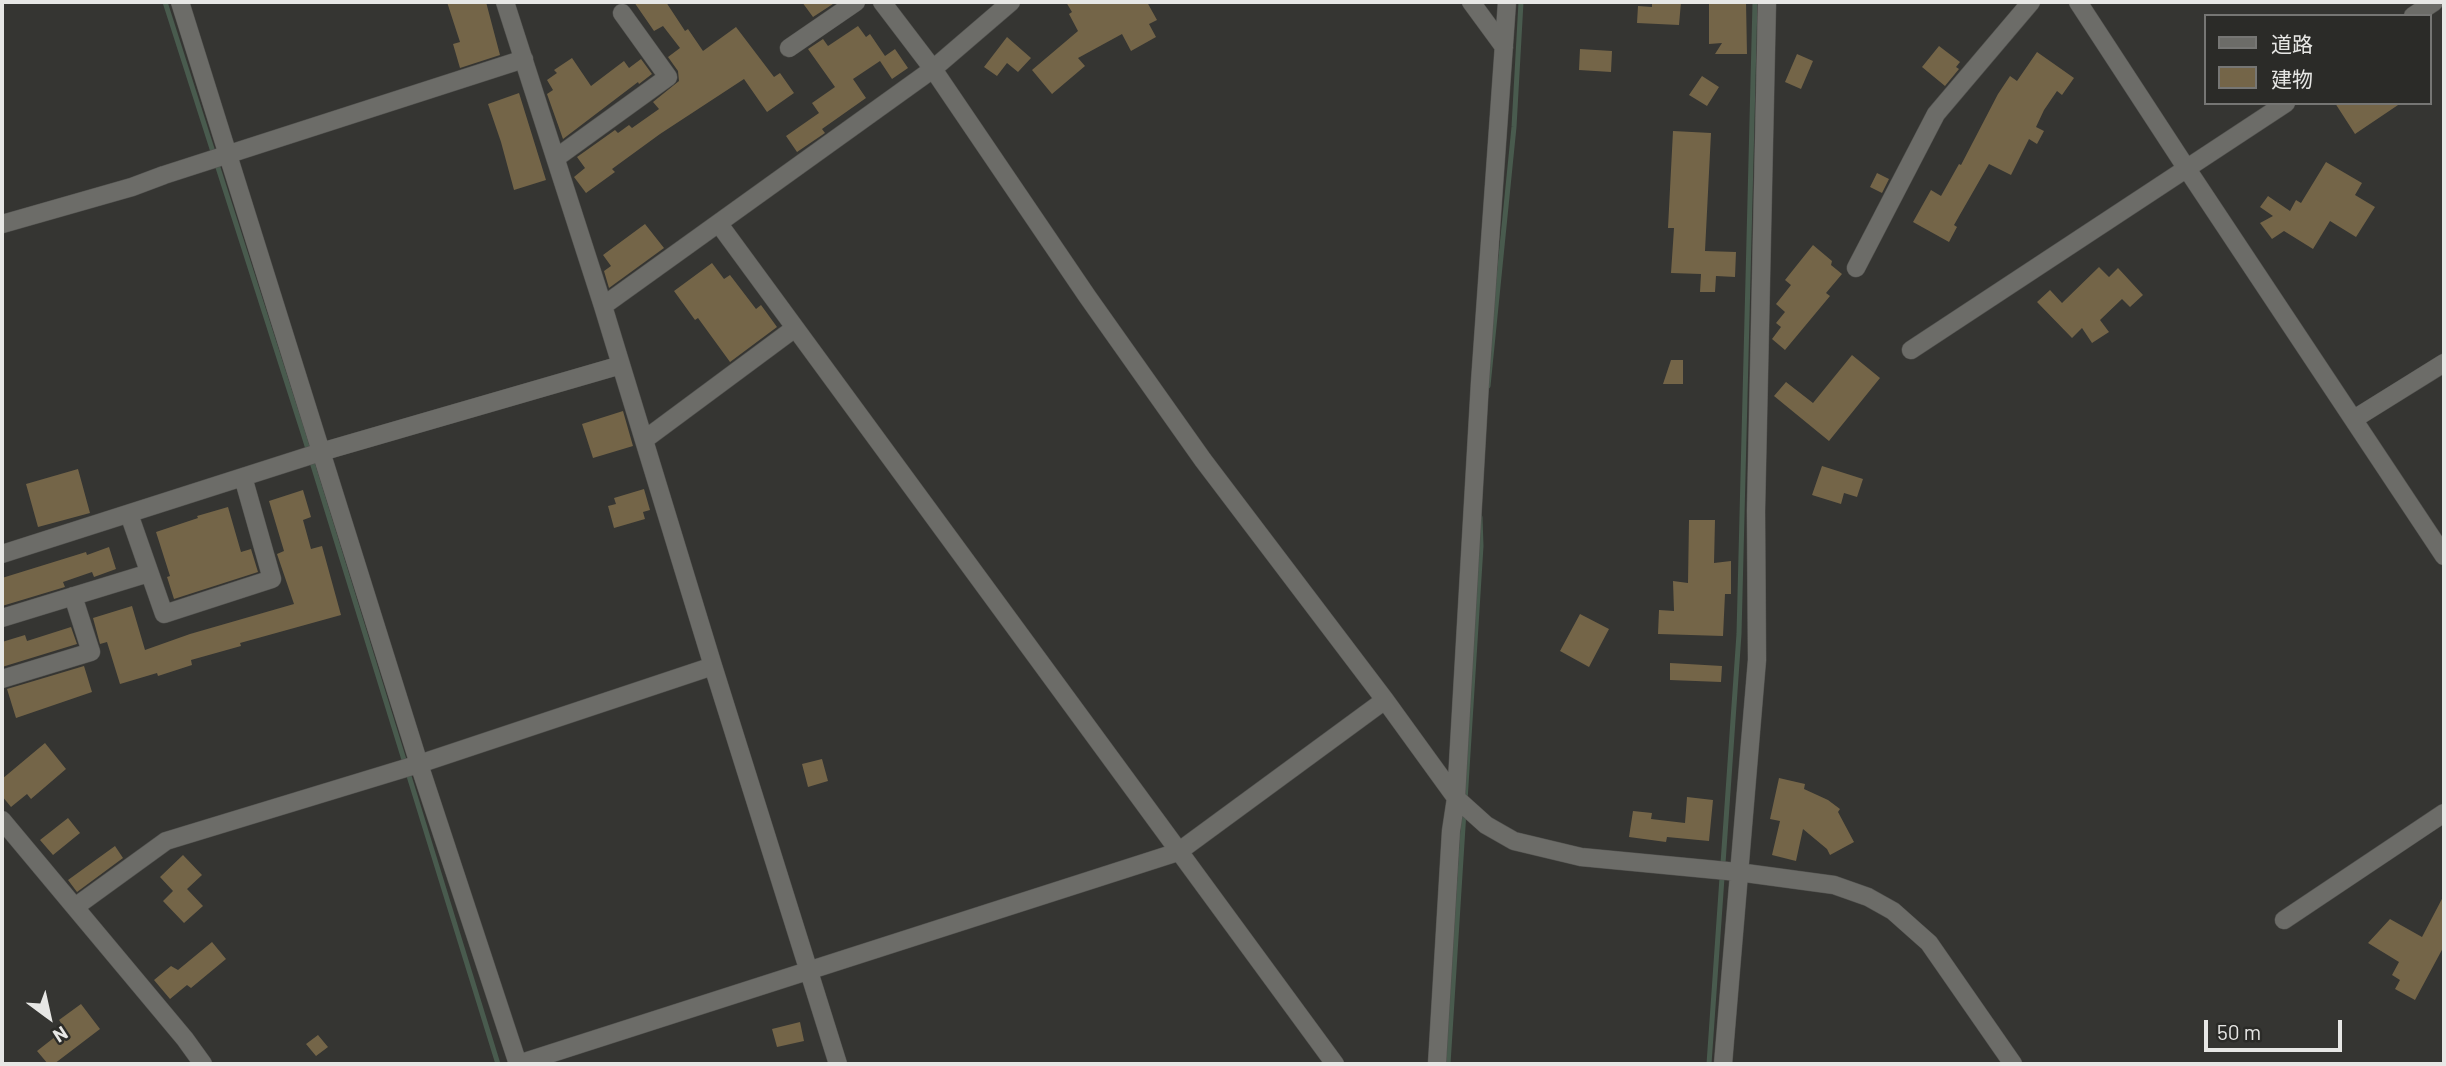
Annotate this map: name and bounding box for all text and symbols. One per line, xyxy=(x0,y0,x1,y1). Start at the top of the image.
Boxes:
legend xyxy=(2204,14,2432,105)
text: 道路 xyxy=(2271,31,2313,56)
text: 建物 xyxy=(2271,66,2313,91)
north arrow xyxy=(14,982,84,1052)
scale bar xyxy=(2208,1006,2346,1050)
text: 50 m xyxy=(2217,1019,2261,1044)
text: N xyxy=(49,1022,72,1048)

